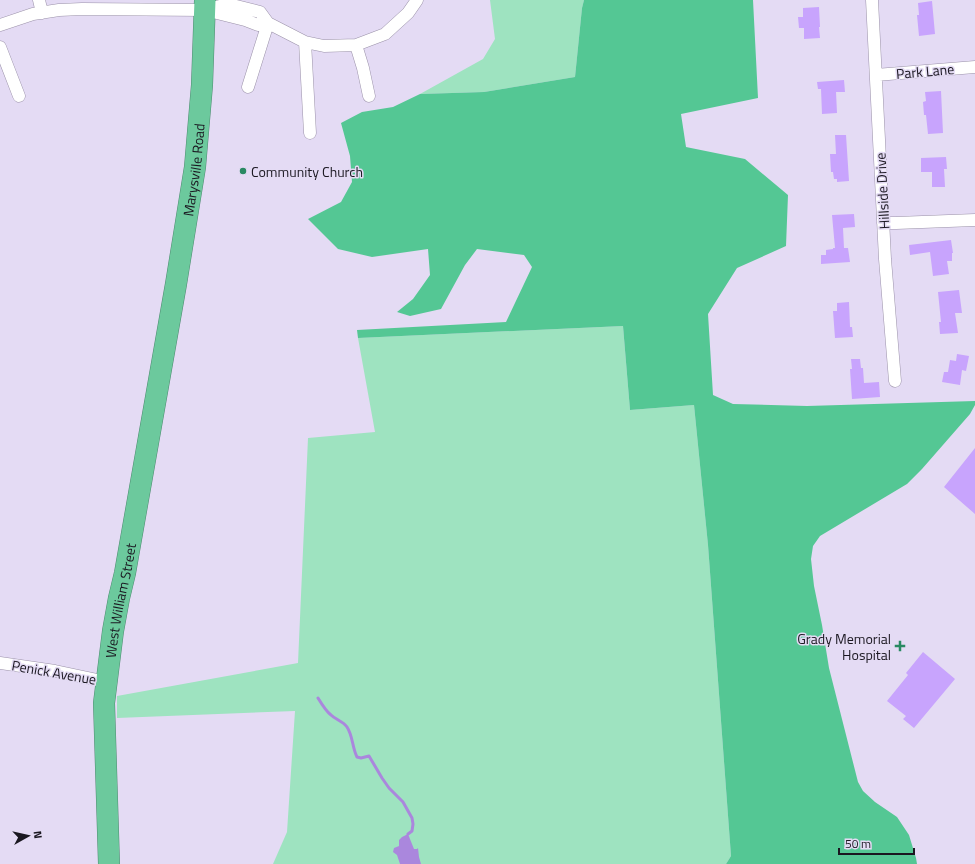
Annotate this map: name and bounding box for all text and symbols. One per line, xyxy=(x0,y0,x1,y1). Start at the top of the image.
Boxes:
street label: Park Lane xyxy=(895,58,955,84)
street label: Marysville Road xyxy=(177,122,209,218)
street label: Hillside Drive xyxy=(870,152,894,230)
place label: Community Church xyxy=(251,161,363,182)
marker: Community Church xyxy=(238,166,248,176)
street label: West William Street xyxy=(99,541,141,659)
place label: Grady Memorial Hospital xyxy=(797,628,891,665)
marker: Grady Memorial Hospital xyxy=(894,640,906,652)
street label: Penick Avenue xyxy=(10,654,98,690)
north arrow xyxy=(8,816,48,856)
text: N xyxy=(29,830,46,839)
scale bar xyxy=(839,830,914,856)
text: 50 m xyxy=(845,834,871,853)

